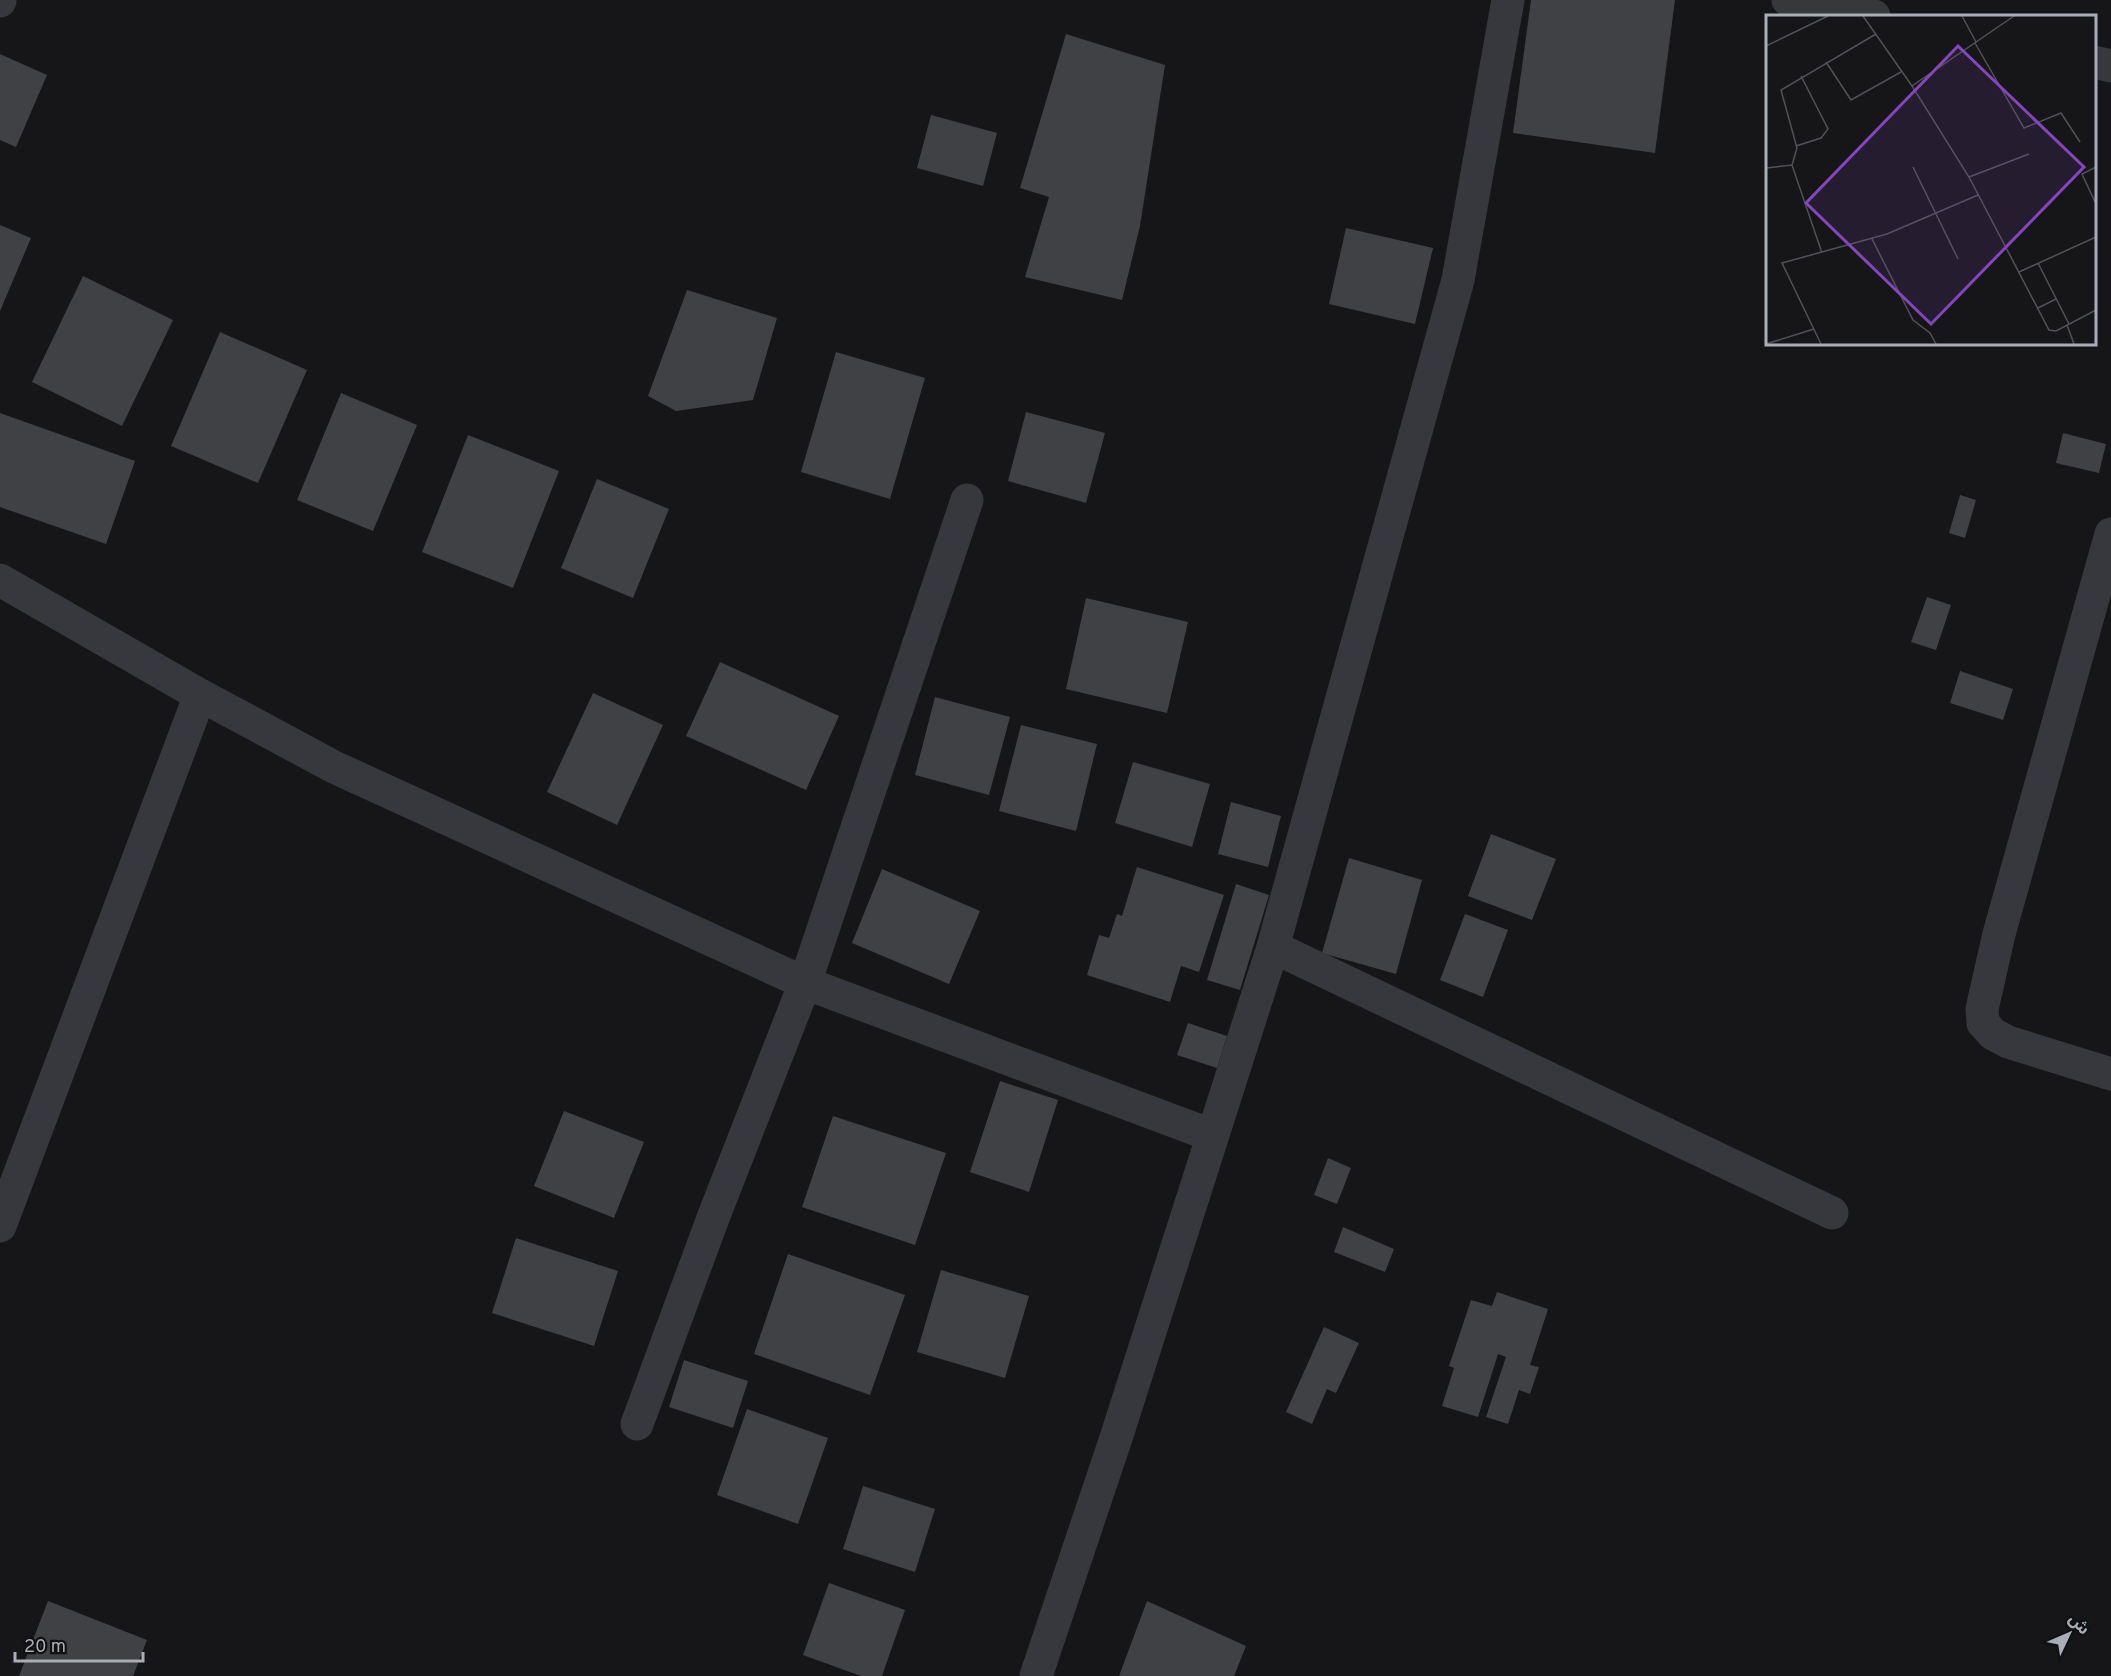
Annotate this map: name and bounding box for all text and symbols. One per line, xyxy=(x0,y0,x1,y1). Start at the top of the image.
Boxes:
inset map xyxy=(1766,15,2096,345)
north arrow xyxy=(2039,1604,2099,1664)
text: ش xyxy=(2064,1610,2093,1640)
scale bar xyxy=(15,1625,142,1663)
text: 20 m xyxy=(24,1636,66,1659)

